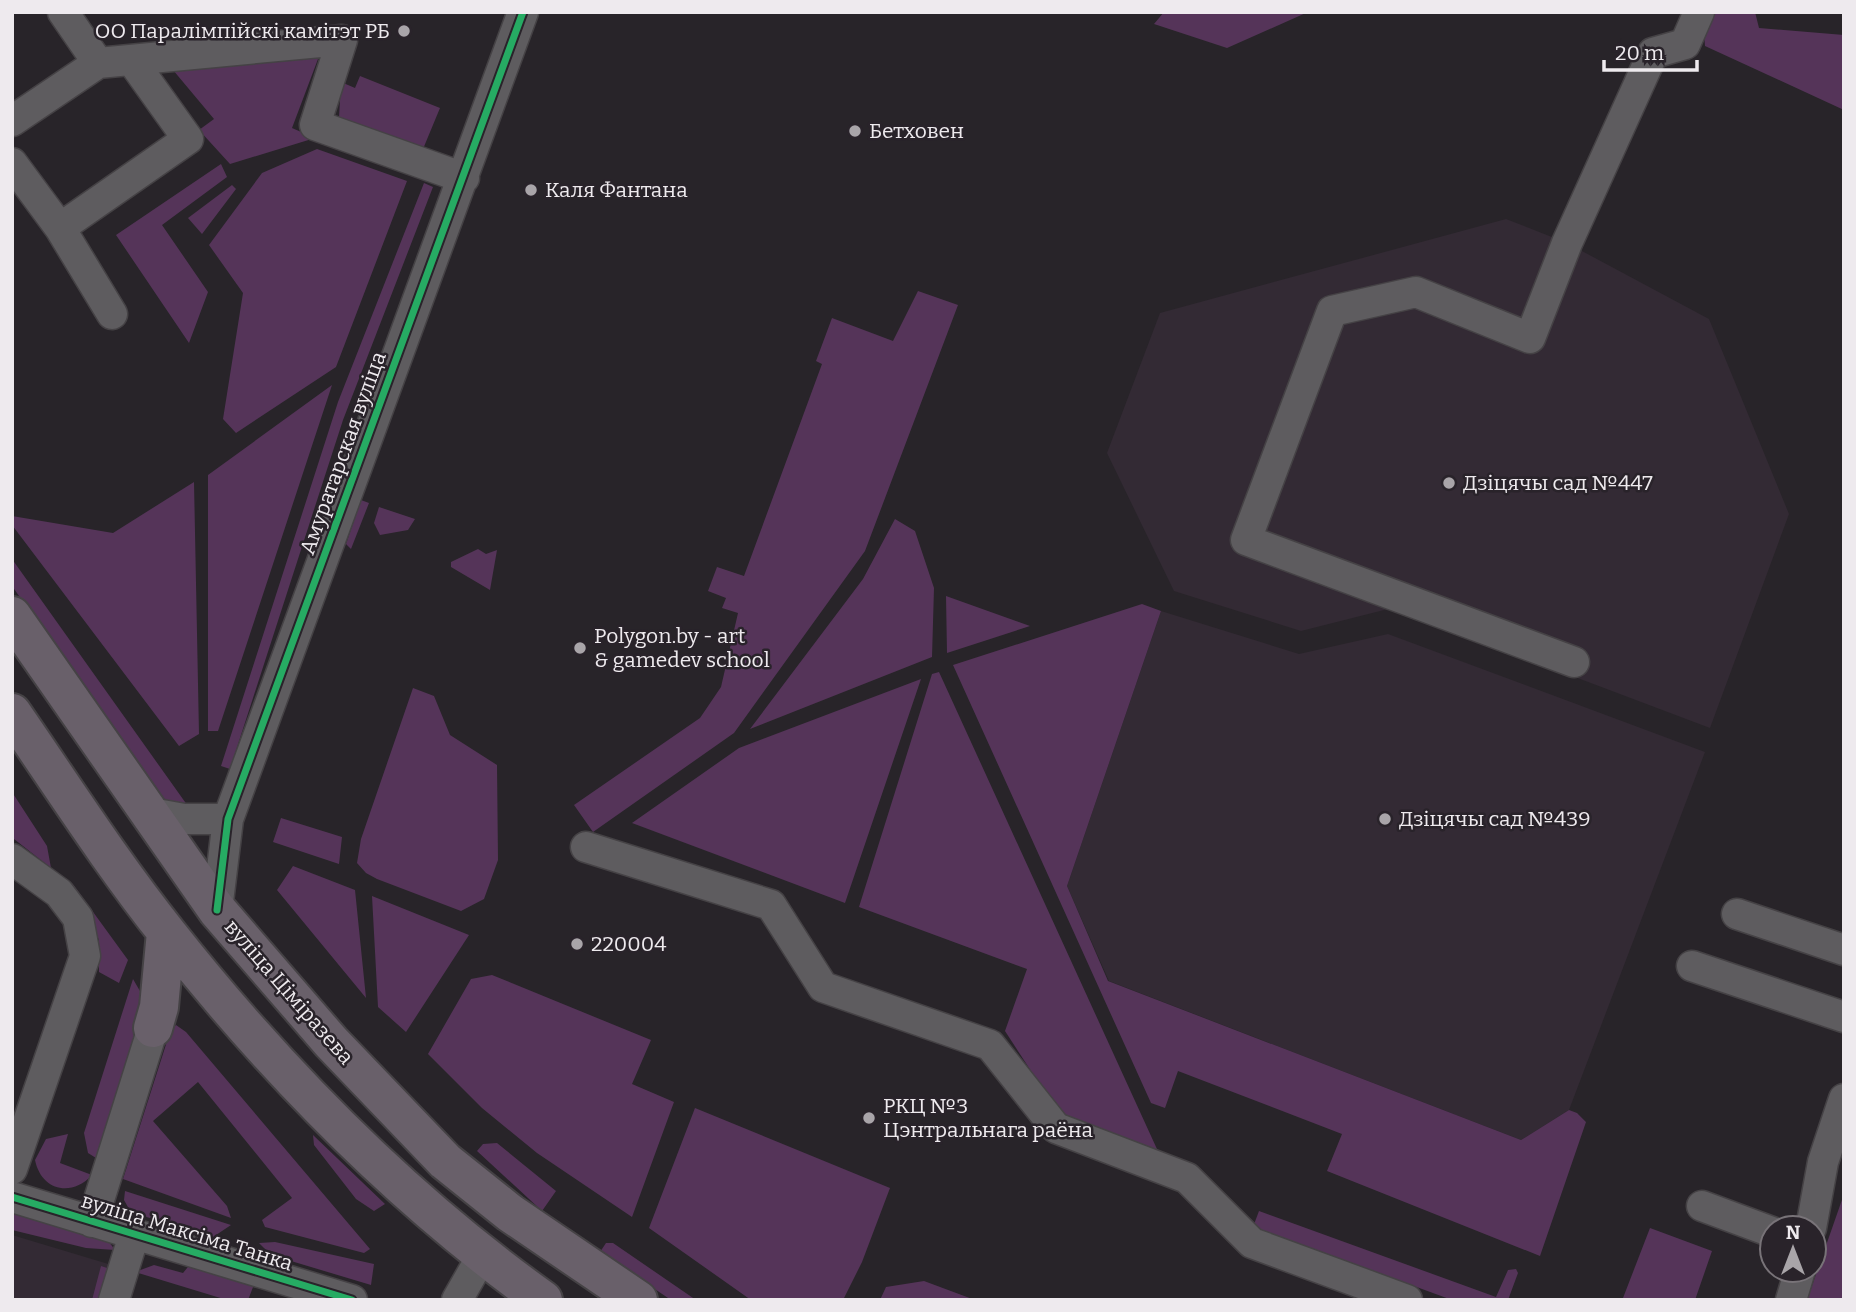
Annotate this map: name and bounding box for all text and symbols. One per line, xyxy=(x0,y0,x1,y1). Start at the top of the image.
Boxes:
place label: OO Паралімпійскі камітэт РБ xyxy=(95,18,390,44)
marker: OO Паралімпійскі камітэт РБ xyxy=(396,23,412,39)
scale bar xyxy=(1604,28,1697,72)
text: 20 m xyxy=(1615,40,1664,66)
place label: Бетховен xyxy=(869,118,964,144)
marker: Бетховен xyxy=(847,123,863,139)
place label: Каля Фантана xyxy=(545,177,688,203)
marker: Каля Фантана xyxy=(523,182,539,198)
street label: Амуратарская вуліца xyxy=(294,348,392,558)
place label: Дзіцячы сад №447 xyxy=(1463,470,1653,496)
marker: Дзіцячы сад №447 xyxy=(1441,475,1457,491)
place label: Polygon.by - art & gamedev school xyxy=(594,623,770,673)
marker: Polygon.by - art & gamedev school xyxy=(572,640,588,656)
place label: Дзіцячы сад №439 xyxy=(1399,806,1590,832)
marker: Дзіцячы сад №439 xyxy=(1377,811,1393,827)
street label: вуліца Ціміразева xyxy=(219,914,359,1070)
place label: 220004 xyxy=(591,931,667,957)
marker: 220004 xyxy=(569,936,585,952)
place label: РКЦ №3 Цэнтральнага раёна xyxy=(883,1093,1094,1143)
marker: РКЦ №3 Цэнтральнага раёна xyxy=(861,1110,877,1126)
street label: вуліца Максіма Танка xyxy=(78,1187,296,1277)
north arrow xyxy=(1758,1214,1828,1284)
text: N xyxy=(1786,1221,1801,1244)

